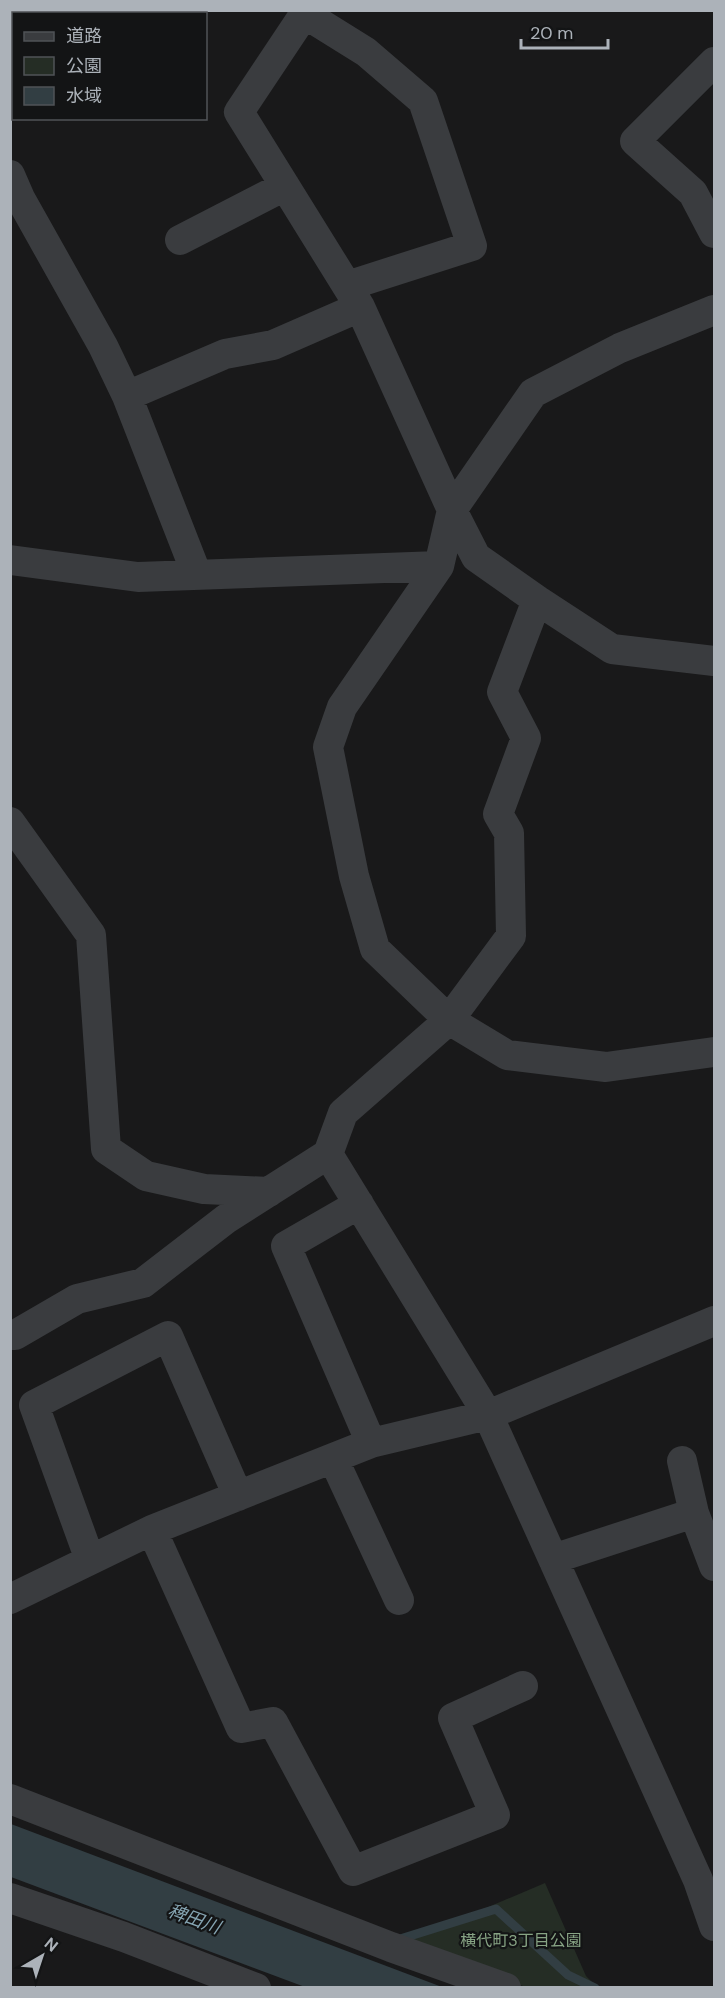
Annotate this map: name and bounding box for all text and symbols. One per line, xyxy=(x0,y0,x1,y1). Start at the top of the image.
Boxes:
legend xyxy=(12,12,207,120)
scale bar xyxy=(521,12,608,50)
text: 20 m xyxy=(530,21,573,45)
text: 道路 xyxy=(66,24,102,48)
text: 公園 xyxy=(66,54,102,78)
text: 水域 xyxy=(66,84,102,108)
water label: 稗田川 xyxy=(165,1898,225,1940)
north arrow xyxy=(12,1926,72,1986)
park label: 横代町3丁目公園 xyxy=(460,1930,582,1951)
text: N xyxy=(40,1933,62,1957)

